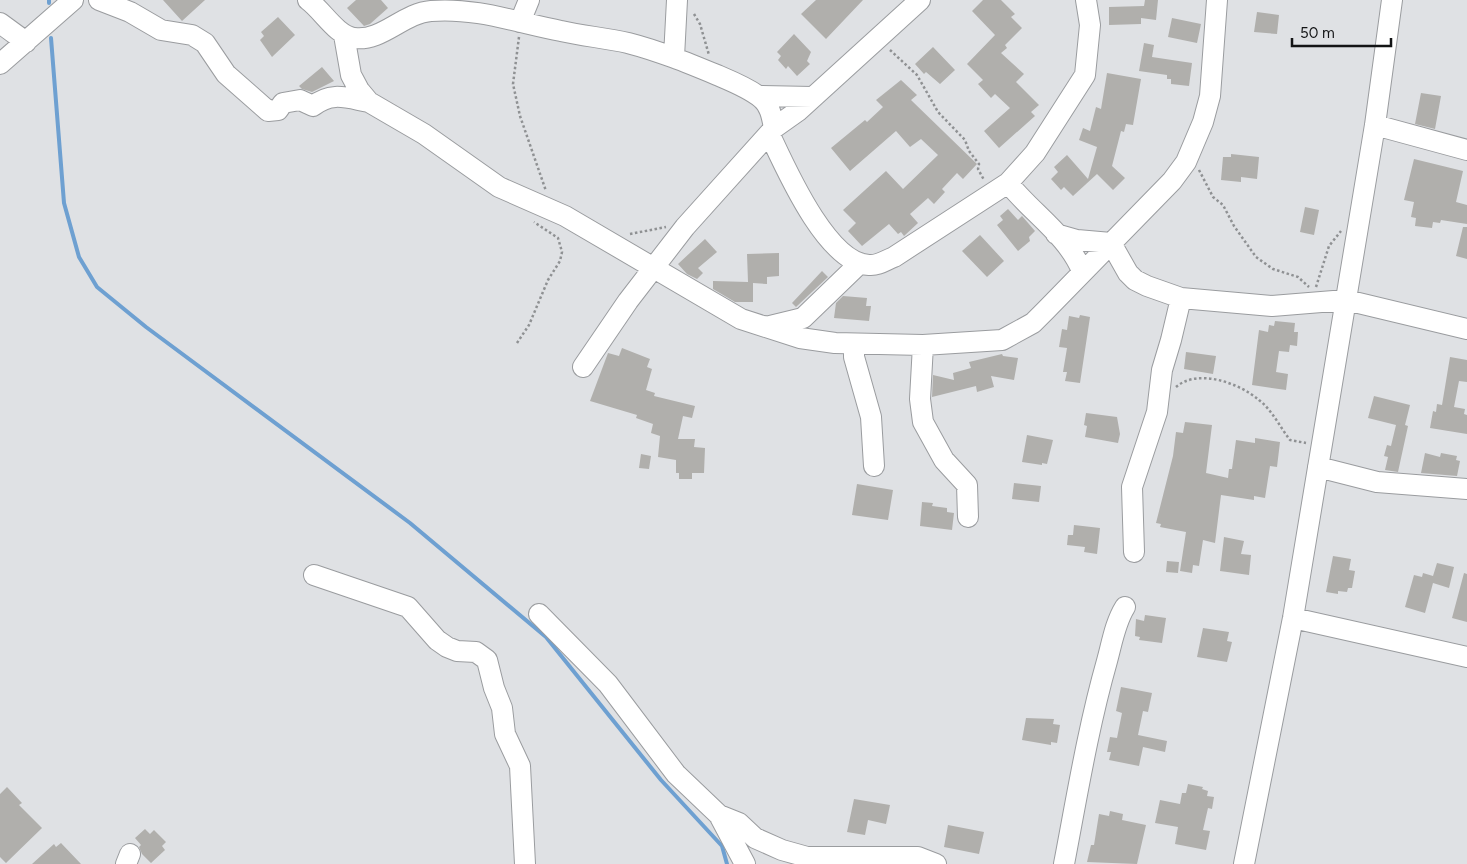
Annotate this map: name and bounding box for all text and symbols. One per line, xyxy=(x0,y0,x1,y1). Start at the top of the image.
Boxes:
scale bar xyxy=(1292,15,1391,47)
text: 50 m xyxy=(1300,24,1335,42)

